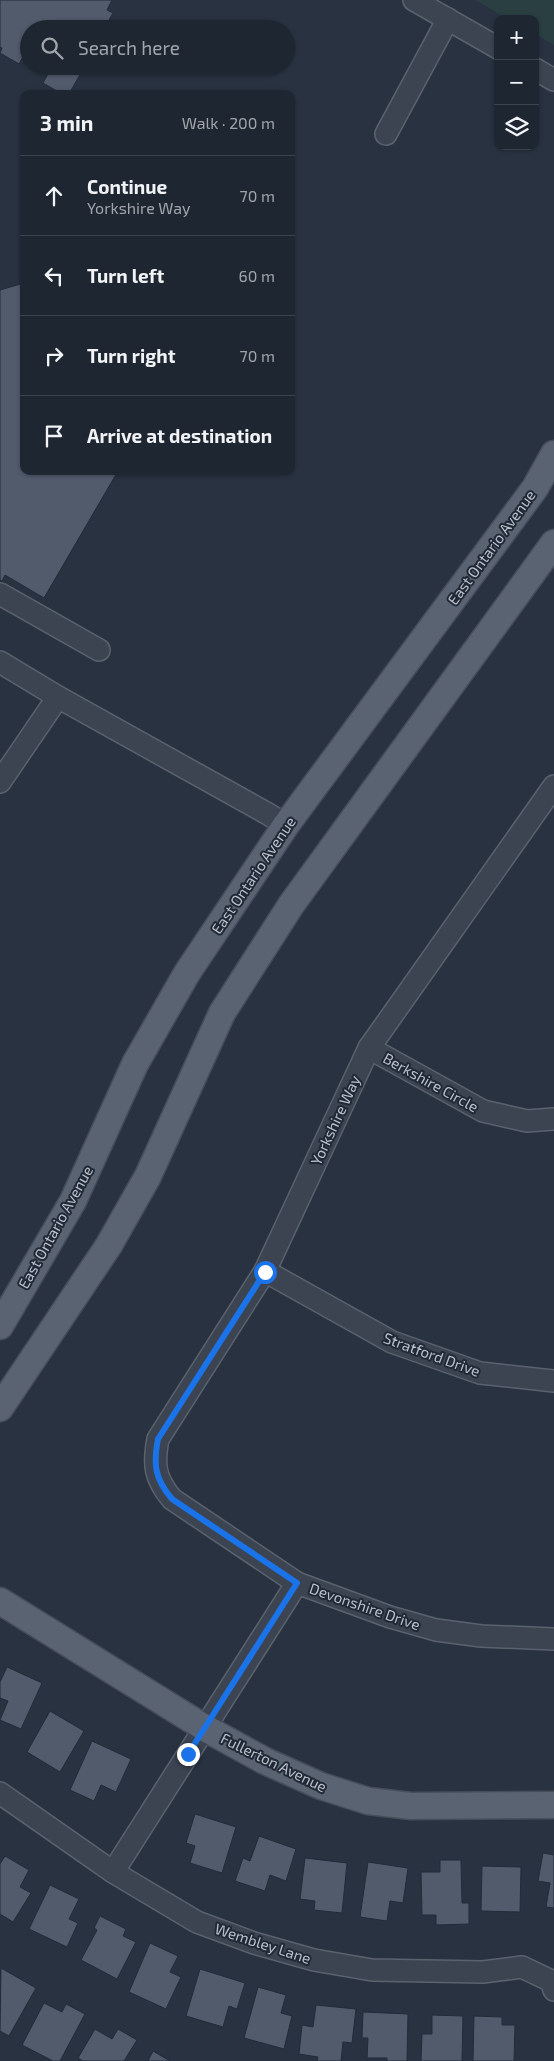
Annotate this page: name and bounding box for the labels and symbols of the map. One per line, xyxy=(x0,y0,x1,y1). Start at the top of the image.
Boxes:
street label: East Ontario Avenue xyxy=(443,486,539,608)
street label: East Ontario Avenue xyxy=(207,813,299,937)
street label: Berkshire Circle xyxy=(380,1048,482,1116)
street label: Yorkshire Way xyxy=(306,1072,364,1168)
street label: East Ontario Avenue xyxy=(14,1162,96,1292)
route start xyxy=(254,1261,277,1284)
street label: Stratford Drive xyxy=(381,1328,483,1380)
street label: Devonshire Drive xyxy=(307,1579,423,1633)
street label: Fullerton Avenue xyxy=(218,1729,330,1795)
route end xyxy=(177,1743,200,1766)
street label: Wembley Lane xyxy=(213,1919,313,1967)

